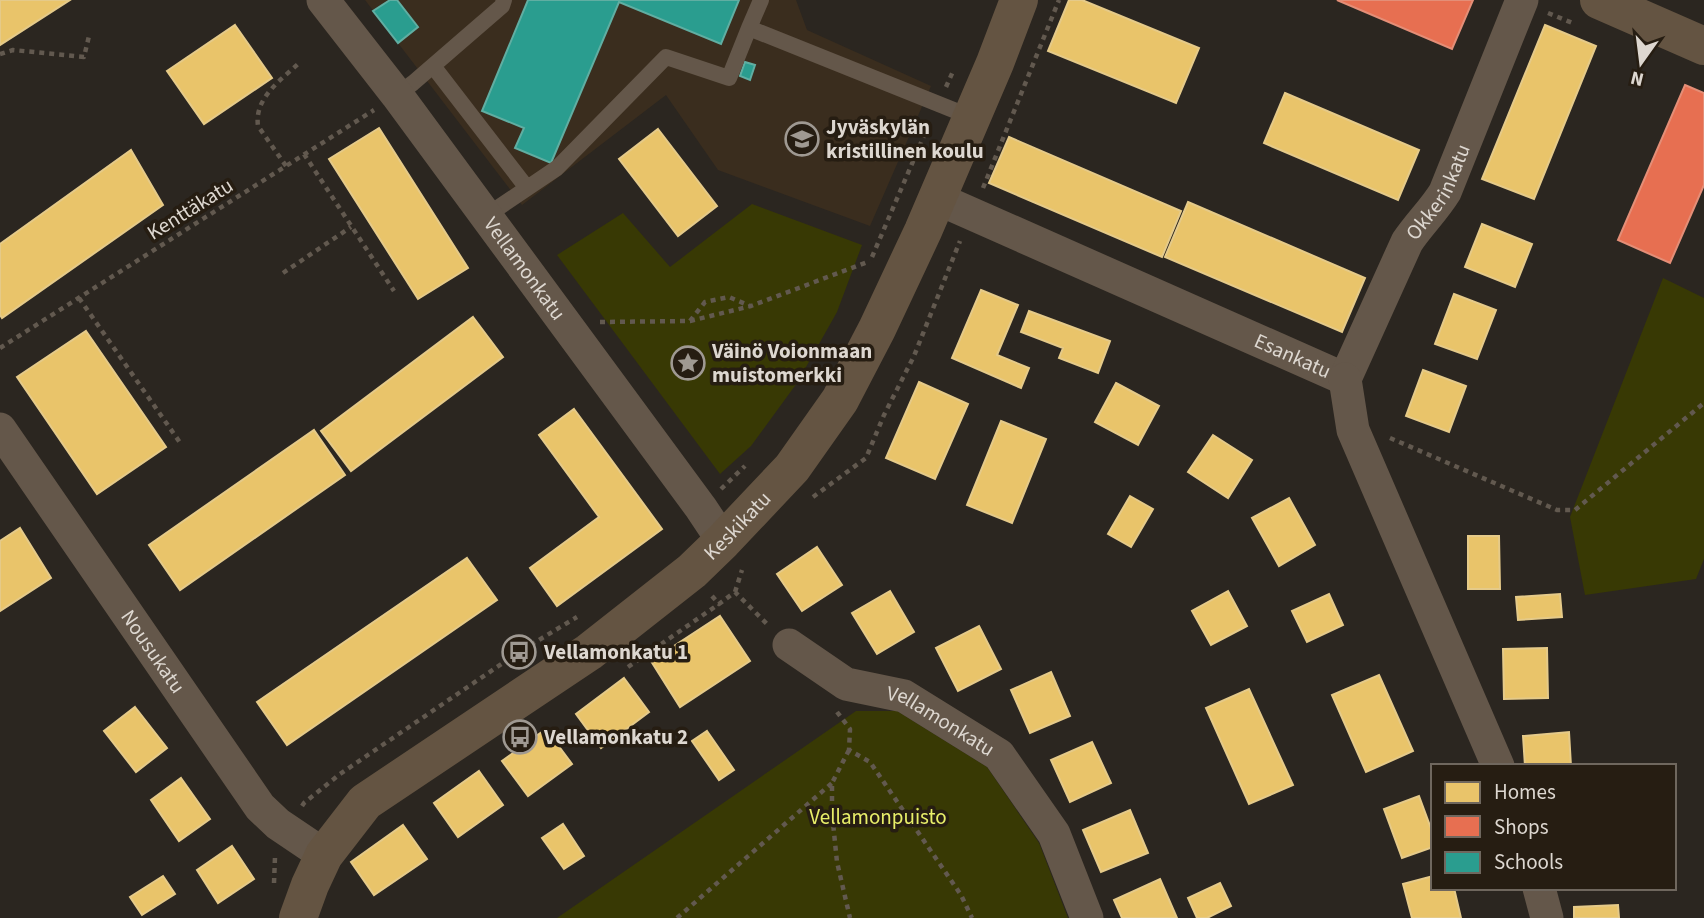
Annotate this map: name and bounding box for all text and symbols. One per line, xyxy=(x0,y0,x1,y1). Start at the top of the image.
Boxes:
north arrow xyxy=(1606,28,1676,98)
text: N xyxy=(1628,63,1647,93)
place label: Jyväskylän kristillinen koulu xyxy=(826,112,984,166)
school or university icon: Jyväskylän kristillinen koulu xyxy=(783,120,821,158)
street label: Okkerinkatu xyxy=(1398,139,1478,246)
street label: Kenttäkatu xyxy=(141,171,239,247)
street label: Vellamonkatu xyxy=(477,211,573,326)
street label: Esankatu xyxy=(1250,326,1336,386)
place label: Väinö Voionmaan muistomerkki xyxy=(711,336,872,390)
place icon: Väinö Voionmaan muistomerkki xyxy=(669,344,707,382)
street label: Keskikatu xyxy=(697,484,778,567)
street label: Nousukatu xyxy=(114,604,192,699)
bus stop icon: Vellamonkatu 1 xyxy=(500,633,538,671)
place label: Vellamonkatu 1 xyxy=(543,637,688,667)
street label: Vellamonkatu xyxy=(884,678,1001,764)
bus stop icon: Vellamonkatu 2 xyxy=(501,718,539,756)
place label: Vellamonkatu 2 xyxy=(543,722,688,752)
legend xyxy=(1431,764,1676,890)
text: Homes xyxy=(1494,777,1556,807)
park label: Vellamonpuisto xyxy=(809,802,947,832)
text: Shops xyxy=(1494,812,1549,842)
text: Schools xyxy=(1494,847,1563,877)

